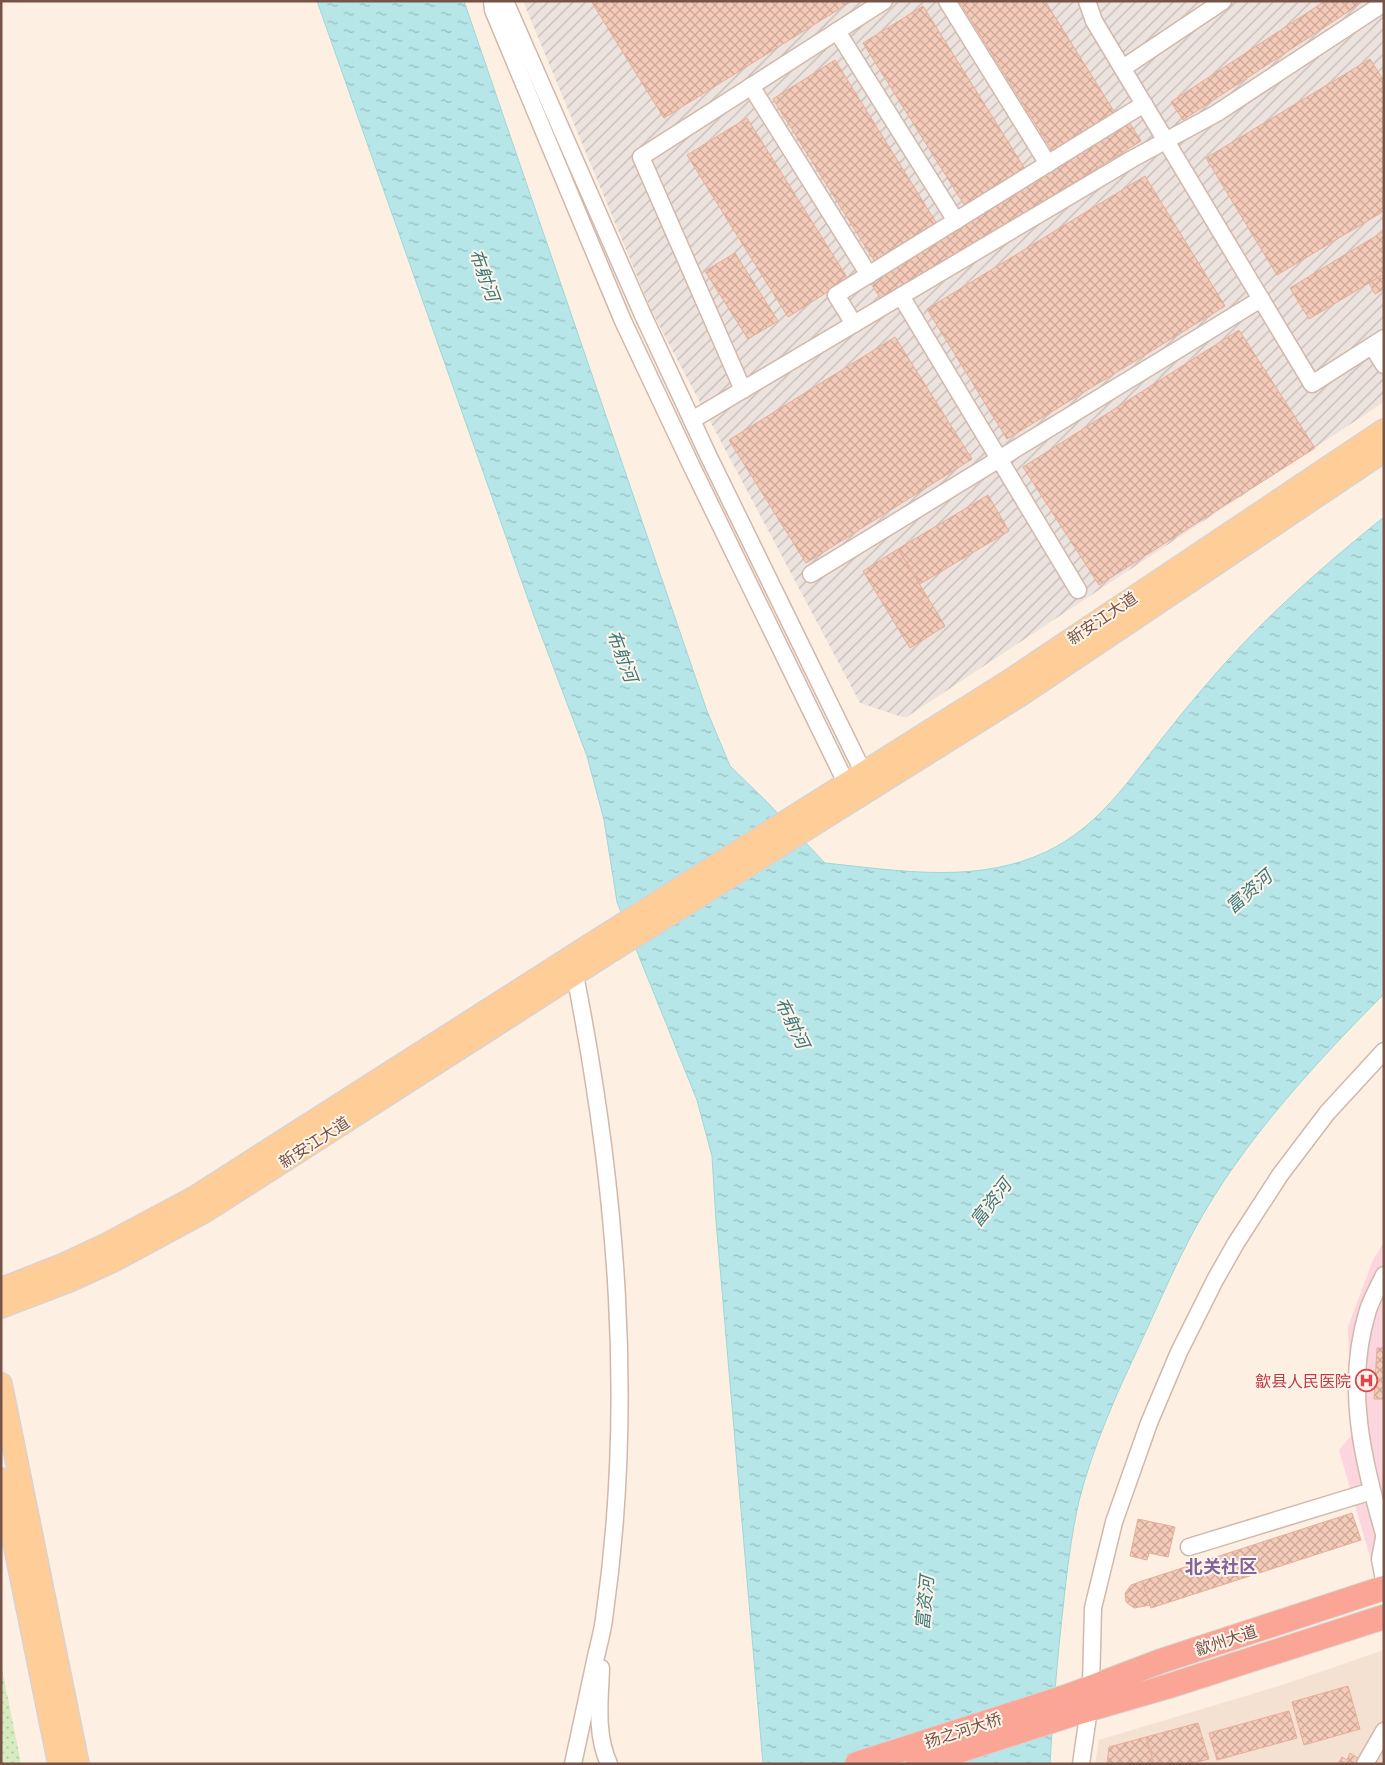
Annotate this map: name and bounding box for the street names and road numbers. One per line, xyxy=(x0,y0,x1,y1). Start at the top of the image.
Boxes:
street label: 新安江大道 xyxy=(1063,587,1140,648)
street label: 新安江大道 xyxy=(275,1112,352,1171)
street label: 歙州大道 xyxy=(1192,1621,1259,1658)
street label: 扬之河大桥 xyxy=(922,1708,1004,1751)

